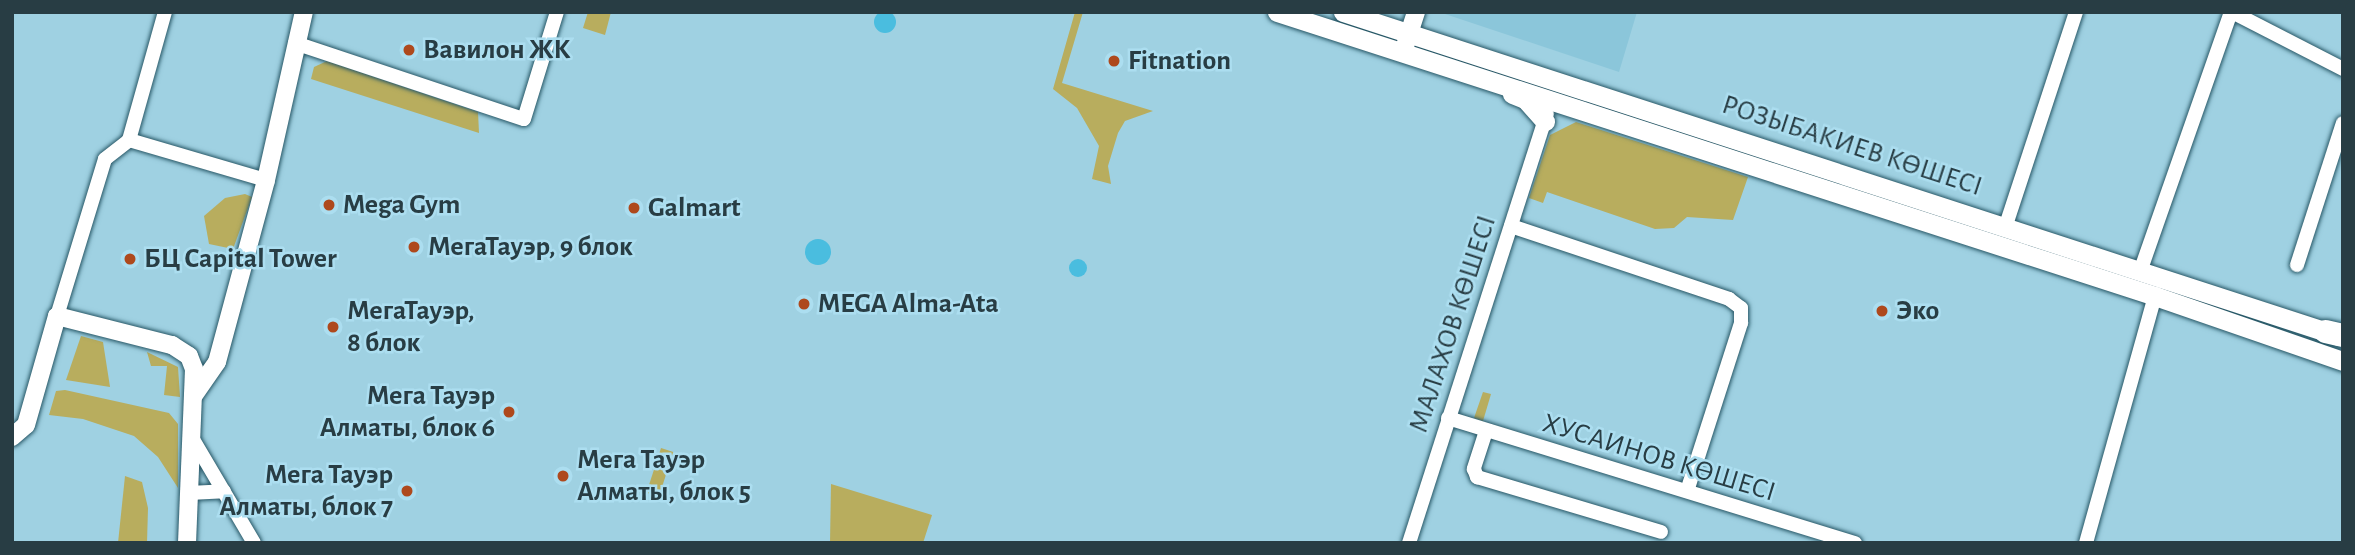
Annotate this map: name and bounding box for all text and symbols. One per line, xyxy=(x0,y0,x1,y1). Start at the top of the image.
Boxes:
place label: Вавилон ЖК xyxy=(423,33,571,67)
marker: Вавилон ЖК xyxy=(401,42,417,58)
place label: Fitnation xyxy=(1128,44,1231,78)
marker: Fitnation xyxy=(1106,53,1122,69)
street label: РОЗЫБАКИЕВ КӨШЕСІ xyxy=(1717,88,1987,204)
place label: Mega Gym xyxy=(343,188,460,222)
place label: Galmart xyxy=(648,191,741,225)
marker: Mega Gym xyxy=(321,197,337,213)
marker: Galmart xyxy=(626,200,642,216)
street label: МАЛАХОВ КӨШЕСІ xyxy=(1402,211,1504,437)
place label: МегаТауэр, 9 блок xyxy=(428,230,633,264)
marker: МегаТауэр, 9 блок xyxy=(406,239,422,255)
place label: БЦ Capital Tower xyxy=(144,242,337,276)
marker: БЦ Capital Tower xyxy=(122,251,138,267)
place label: MEGA Alma-Ata xyxy=(818,287,999,321)
place label: МегаТауэр, 8 блок xyxy=(347,294,475,360)
place label: Эко xyxy=(1896,294,1939,328)
marker: MEGA Alma-Ata xyxy=(796,296,812,312)
marker: Эко xyxy=(1874,303,1890,319)
marker: МегаТауэр, 8 блок xyxy=(325,319,341,335)
place label: Мега Тауэр Алматы, блок 6 xyxy=(320,379,495,445)
marker: Мега Тауэр Алматы, блок 6 xyxy=(501,404,517,420)
street label: ХУСАИНОВ КӨШЕСІ xyxy=(1538,407,1780,509)
place label: Мега Тауэр Алматы, блок 5 xyxy=(577,443,751,509)
place label: Мега Тауэр Алматы, блок 7 xyxy=(219,458,393,524)
marker: Мега Тауэр Алматы, блок 5 xyxy=(555,468,571,484)
marker: Мега Тауэр Алматы, блок 7 xyxy=(399,483,415,499)

